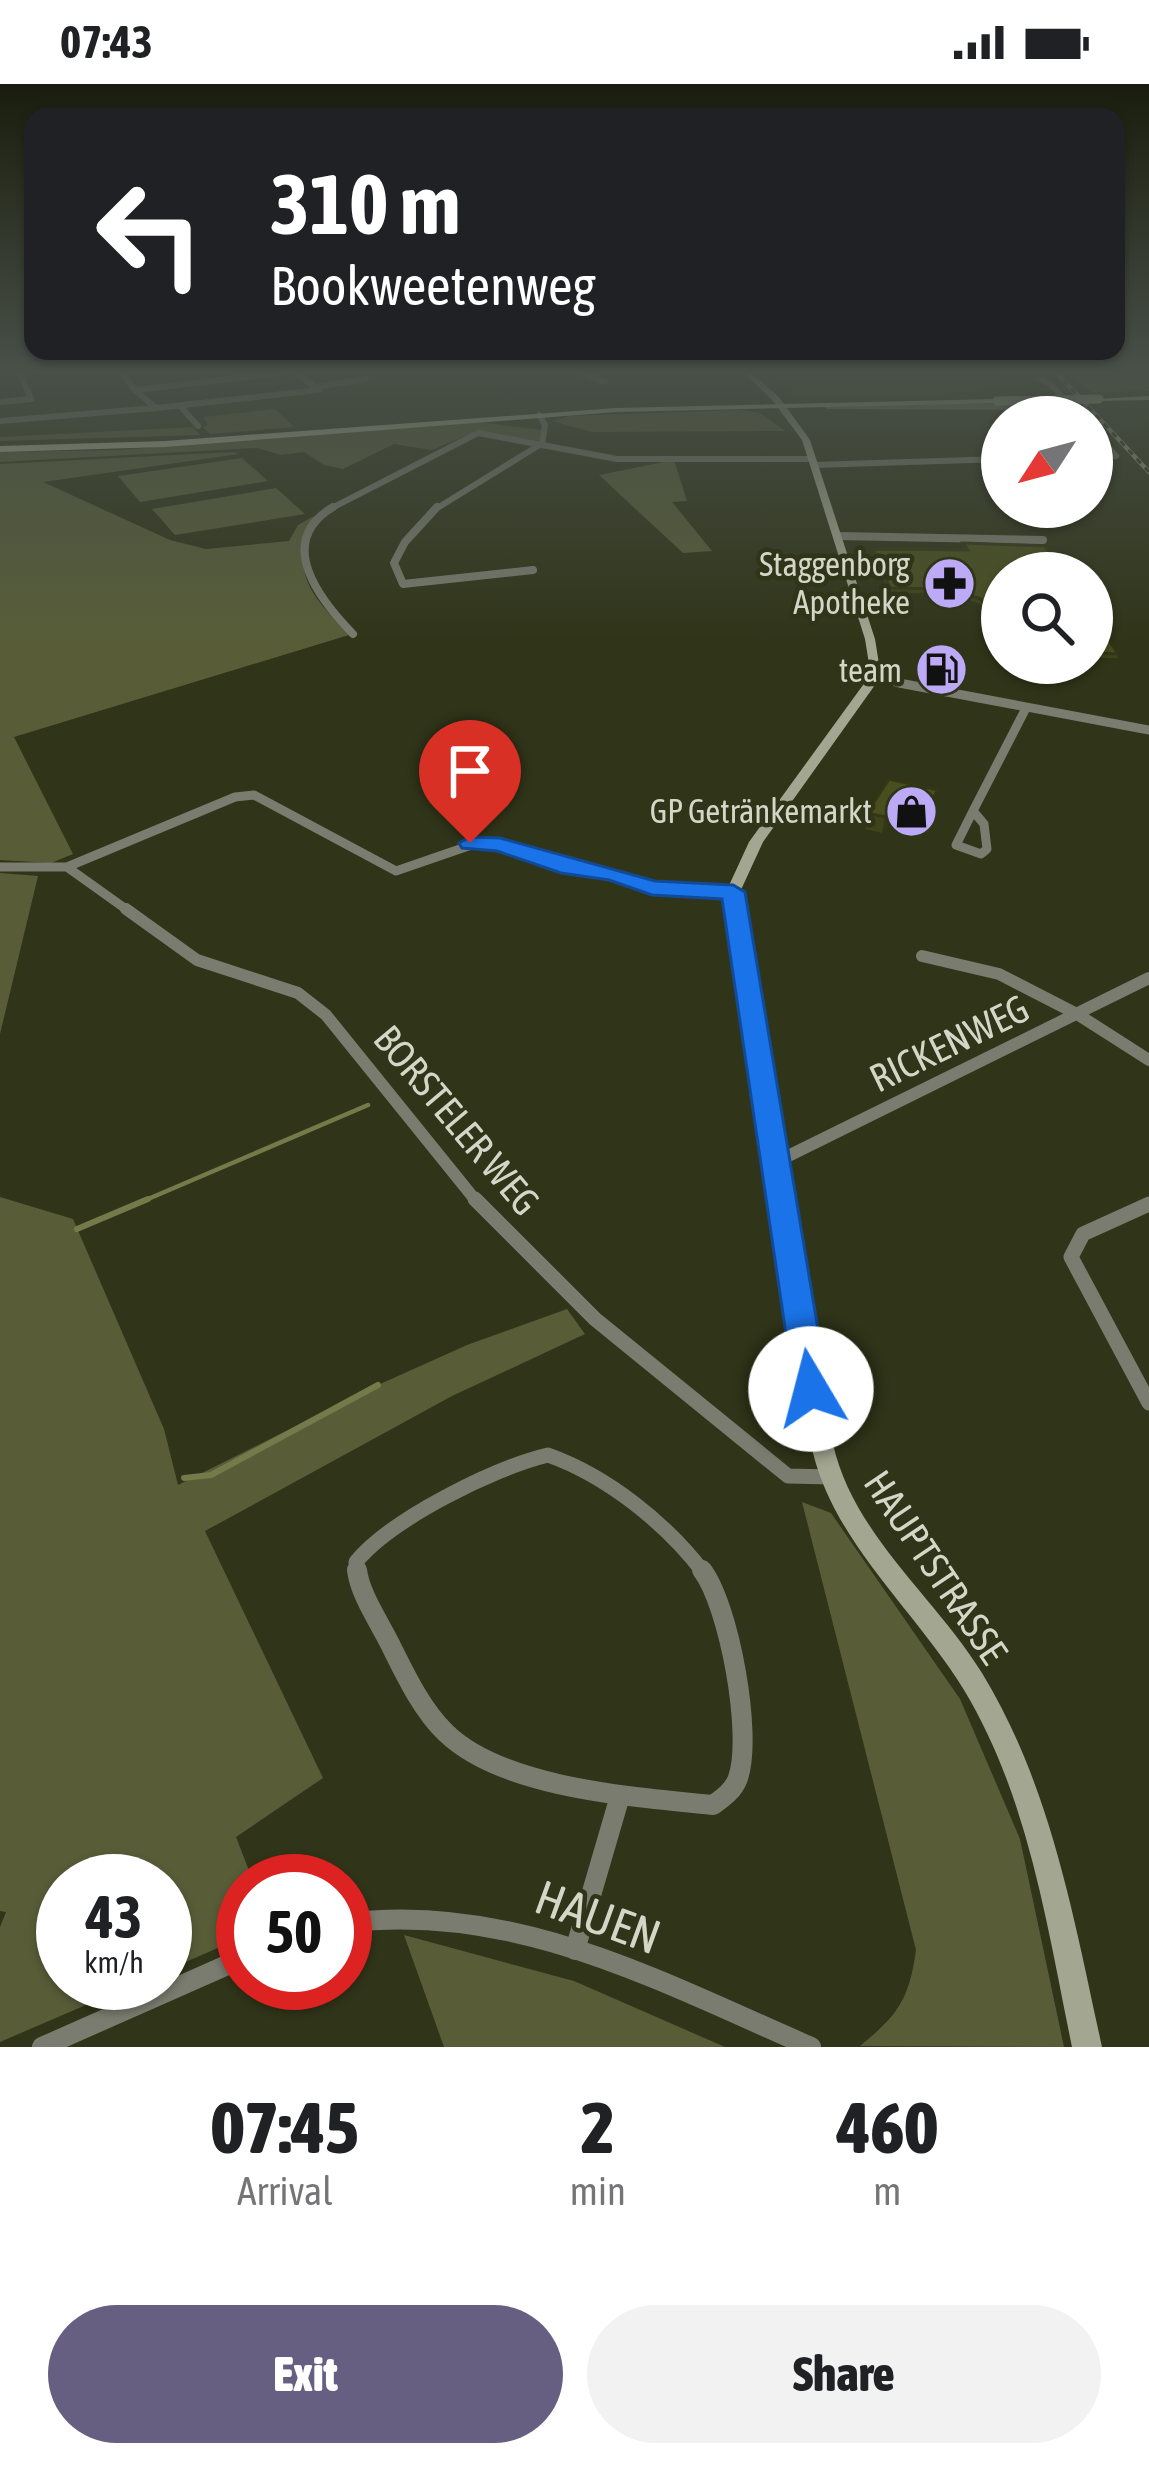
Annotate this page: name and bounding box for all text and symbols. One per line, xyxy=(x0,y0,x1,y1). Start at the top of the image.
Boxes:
text: 07:43 xyxy=(60,16,153,68)
icon: left xyxy=(72,156,228,312)
text: 310 m xyxy=(270,156,460,252)
text: Bookweetenweg xyxy=(270,255,596,316)
north arrow xyxy=(981,396,1113,528)
map controls xyxy=(981,396,1113,684)
place label: Staggenborg Apotheke xyxy=(759,545,911,621)
button: search xyxy=(981,552,1113,684)
pharmacy icon: Staggenborg Apotheke xyxy=(921,555,977,611)
fuel station icon: team xyxy=(913,642,969,698)
place label: team xyxy=(839,651,902,689)
pin xyxy=(419,720,521,843)
icon: arrive xyxy=(437,738,503,804)
shop icon: GP Getränkemarkt xyxy=(883,783,939,839)
place label: GP Getränkemarkt xyxy=(650,792,872,830)
street label: RICKENWEG xyxy=(862,986,1036,1100)
street label: BORSTELER WEG xyxy=(365,1017,549,1223)
position arrow xyxy=(748,1326,874,1452)
street label: HAUPTSTRASSE xyxy=(856,1462,1017,1672)
speed limit sign: 50 xyxy=(216,1854,372,2010)
street label: HAUEN xyxy=(528,1869,668,1964)
text: 43 xyxy=(86,1882,142,1951)
text: km/h xyxy=(84,1945,144,1979)
text: 07:45 xyxy=(211,2086,359,2168)
text: 2 xyxy=(581,2086,615,2168)
text: 460 xyxy=(837,2086,938,2168)
text: Arrival xyxy=(237,2169,333,2213)
text: min xyxy=(570,2169,626,2213)
text: m xyxy=(873,2169,901,2213)
button: Exit xyxy=(48,2305,563,2443)
button: Share xyxy=(587,2305,1101,2443)

